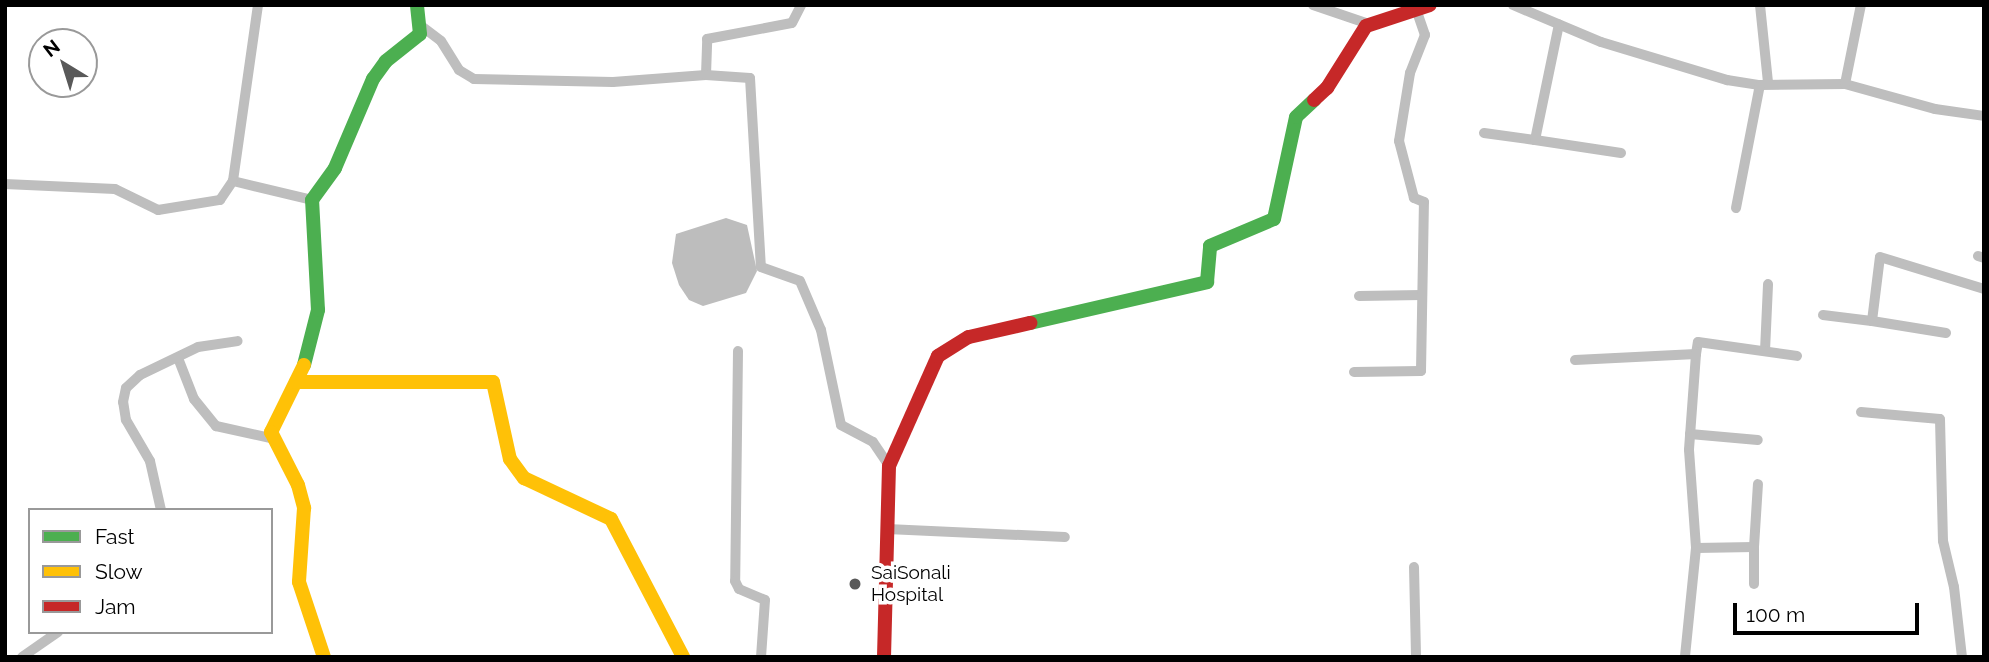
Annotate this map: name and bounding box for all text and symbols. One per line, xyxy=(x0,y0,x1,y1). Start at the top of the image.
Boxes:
north arrow xyxy=(28,28,98,98)
text: N xyxy=(39,35,64,61)
legend xyxy=(28,508,273,634)
text: Fast xyxy=(95,524,135,549)
text: Slow xyxy=(95,559,143,584)
place label: SaiSonali Hospital xyxy=(871,562,951,606)
marker: SaiSonali Hospital xyxy=(845,574,865,594)
scale bar xyxy=(1737,588,1923,632)
text: Jam xyxy=(95,594,136,619)
text: 100 m xyxy=(1746,602,1805,627)

